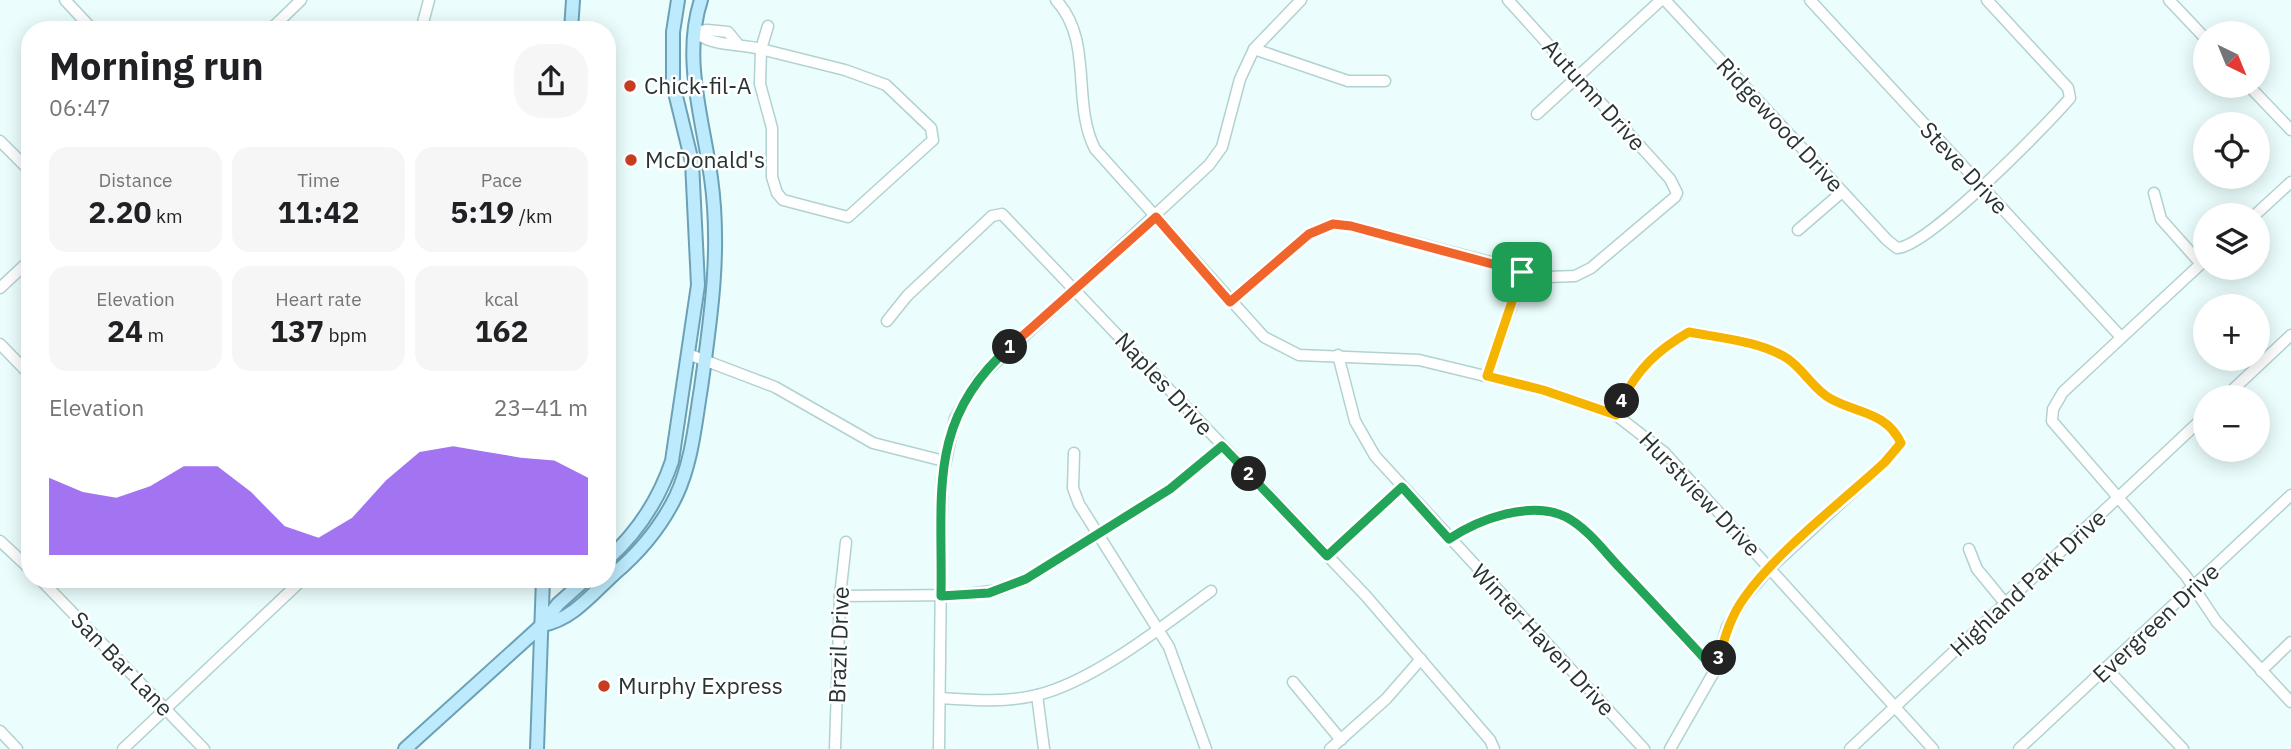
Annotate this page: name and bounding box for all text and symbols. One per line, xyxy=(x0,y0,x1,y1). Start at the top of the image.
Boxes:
north arrow xyxy=(2193,21,2270,98)
map controls xyxy=(2193,21,2270,462)
street label: Autumn Drive xyxy=(1536,32,1653,157)
text: Morning run xyxy=(49,41,264,90)
button: share xyxy=(514,44,588,118)
street label: Ridgewood Drive xyxy=(1710,51,1851,198)
place label: Chick-fil-A xyxy=(644,70,752,100)
marker: Chick-fil-A xyxy=(622,78,638,94)
text: 06:47 xyxy=(49,92,111,122)
button: locate xyxy=(2193,112,2270,189)
street label: Steve Drive xyxy=(1914,115,2015,220)
place label: McDonald's xyxy=(645,144,765,174)
marker: McDonald's xyxy=(623,152,639,168)
text: Distance xyxy=(98,168,173,192)
text: Time xyxy=(297,168,340,192)
text: Pace xyxy=(481,168,522,192)
text: 2.20 xyxy=(88,192,152,231)
text: 11:42 xyxy=(278,192,359,231)
text: 5:19 xyxy=(450,192,514,231)
button: layers xyxy=(2193,203,2270,280)
text: km xyxy=(152,204,183,228)
text: /km xyxy=(514,204,553,228)
pin xyxy=(1492,242,1552,302)
icon: arrive xyxy=(1503,253,1541,291)
text: Elevation xyxy=(96,287,175,311)
text: Heart rate xyxy=(275,287,362,311)
text: kcal xyxy=(484,287,519,311)
button: + xyxy=(2193,294,2270,371)
text: 24 xyxy=(107,311,143,350)
text: 137 xyxy=(270,311,324,350)
text: 162 xyxy=(475,311,529,350)
text: m xyxy=(143,323,164,347)
text: bpm xyxy=(324,323,367,347)
street label: Naples Drive xyxy=(1109,325,1220,441)
pin: 1 xyxy=(992,330,1028,364)
text: 1 xyxy=(1004,334,1015,358)
pin: 4 xyxy=(1604,384,1640,418)
button: − xyxy=(2193,385,2270,462)
text: 4 xyxy=(1616,388,1627,412)
text: Elevation xyxy=(49,392,144,422)
text: 23–41 m xyxy=(494,392,588,422)
street label: Hurstview Drive xyxy=(1633,424,1768,562)
pin: 2 xyxy=(1232,456,1266,491)
text: 2 xyxy=(1243,461,1254,485)
street label: Highland Park Drive xyxy=(1943,502,2112,662)
street label: Evergreen Drive xyxy=(2086,556,2225,689)
street label: Winter Haven Drive xyxy=(1465,557,1622,722)
street label: Brazil Drive xyxy=(821,586,855,704)
street label: San Bar Lane xyxy=(65,604,180,722)
pin: 3 xyxy=(1702,640,1736,676)
text: 3 xyxy=(1713,645,1724,669)
place label: Murphy Express xyxy=(618,670,783,700)
marker: Murphy Express xyxy=(596,678,612,694)

